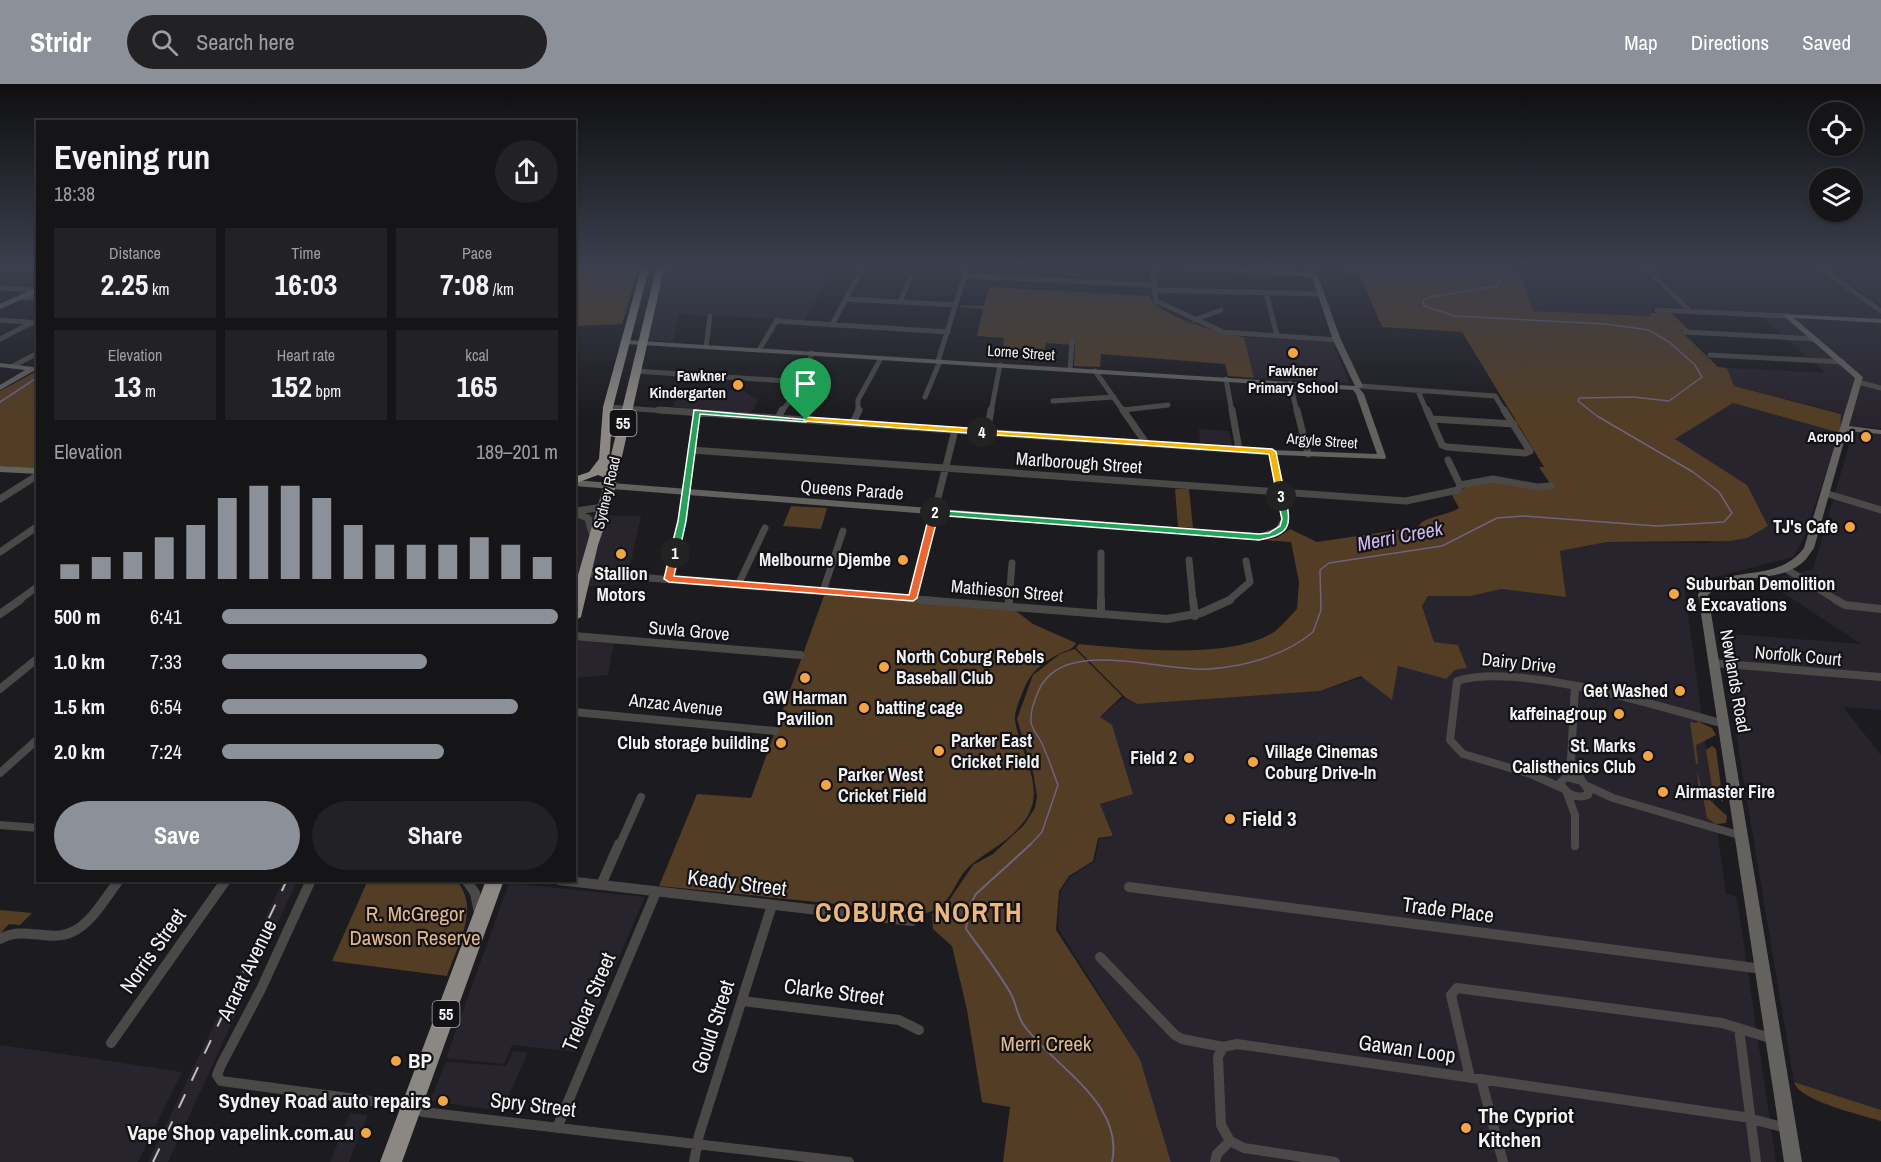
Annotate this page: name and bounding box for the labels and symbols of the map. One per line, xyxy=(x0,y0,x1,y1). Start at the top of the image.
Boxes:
street label: Lorne Street xyxy=(987,340,1056,365)
marker: Fawkner Primary School xyxy=(1286,346,1300,360)
pin xyxy=(780,358,831,420)
place label: Fawkner Primary School xyxy=(1248,360,1338,398)
place label: Fawkner Kindergarten xyxy=(649,365,726,403)
marker: Fawkner Kindergarten xyxy=(731,378,745,392)
road number: 55 xyxy=(610,410,636,436)
pin: 4 xyxy=(967,417,997,447)
place label: Acropol xyxy=(1808,426,1854,447)
street label: Argyle Street xyxy=(1285,427,1359,453)
marker: Acropol xyxy=(1859,430,1873,444)
street label: Marlborough Street xyxy=(1015,446,1143,479)
street label: Sydney Road xyxy=(588,455,625,531)
street label: Queens Parade xyxy=(800,473,904,506)
pin: 3 xyxy=(1266,481,1296,511)
pin: 2 xyxy=(920,497,950,527)
water label: Merri Creek xyxy=(1355,514,1446,557)
place label: TJ's Cafe xyxy=(1773,514,1838,539)
marker: TJ's Cafe xyxy=(1843,520,1857,534)
pin: 1 xyxy=(660,538,690,568)
marker: Stallion Motors xyxy=(614,547,628,561)
place label: Melbourne Djembe xyxy=(759,547,891,572)
marker: Melbourne Djembe xyxy=(896,553,910,567)
place label: Stallion Motors xyxy=(594,561,648,607)
place label: Suburban Demolition & Excavations xyxy=(1686,571,1835,617)
street label: Mathieson Street xyxy=(950,573,1064,608)
marker: Suburban Demolition & Excavations xyxy=(1667,587,1681,601)
street label: Suvla Grove xyxy=(647,615,731,646)
street label: Newlands Road xyxy=(1714,627,1757,734)
street label: Norfolk Court xyxy=(1754,639,1842,672)
place label: North Coburg Rebels Baseball Club xyxy=(896,644,1044,690)
street label: Dairy Drive xyxy=(1481,646,1557,679)
marker: North Coburg Rebels Baseball Club xyxy=(877,660,891,674)
marker: GW Harman Pavilion xyxy=(798,671,812,685)
place label: Get Washed xyxy=(1583,678,1668,703)
marker: Get Washed xyxy=(1673,684,1687,698)
place label: GW Harman Pavilion xyxy=(763,685,847,731)
street label: Anzac Avenue xyxy=(627,687,724,722)
place label: batting cage xyxy=(876,695,963,720)
marker: batting cage xyxy=(857,701,871,715)
place label: kaffeinagroup xyxy=(1509,701,1607,726)
marker: kaffeinagroup xyxy=(1612,707,1626,721)
place label: Parker East Cricket Field xyxy=(951,728,1040,774)
place label: Club storage building xyxy=(617,730,769,755)
place label: St. Marks Calisthenics Club xyxy=(1512,733,1636,779)
marker: Club storage building xyxy=(774,736,788,750)
place label: Village Cinemas Coburg Drive-In xyxy=(1265,739,1378,785)
marker: Parker East Cricket Field xyxy=(932,744,946,758)
place label: Field 2 xyxy=(1130,745,1177,770)
marker: St. Marks Calisthenics Club xyxy=(1641,749,1655,763)
marker: Field 2 xyxy=(1182,751,1196,765)
marker: Village Cinemas Coburg Drive-In xyxy=(1246,755,1260,769)
place label: Parker West Cricket Field xyxy=(838,762,927,808)
marker: Parker West Cricket Field xyxy=(819,778,833,792)
place label: Airmaster Fire xyxy=(1675,779,1775,804)
marker: Airmaster Fire xyxy=(1656,785,1670,799)
place label: Field 3 xyxy=(1242,804,1297,833)
marker: Field 3 xyxy=(1223,812,1237,826)
street label: Keady Street xyxy=(686,862,788,903)
street label: Trade Place xyxy=(1401,889,1496,930)
district label: COBURG NORTH xyxy=(815,893,1023,931)
park label: R. McGregor Dawson Reserve xyxy=(349,899,481,952)
street label: Norris Street xyxy=(113,902,193,999)
street label: Ararat Avenue xyxy=(209,915,283,1026)
street label: Treloar Street xyxy=(555,948,622,1056)
street label: Clarke Street xyxy=(782,971,886,1012)
street label: Gould Street xyxy=(684,976,741,1077)
road number: 55 xyxy=(432,1001,460,1027)
street label: Gawan Loop xyxy=(1357,1027,1457,1070)
park label: Merri Creek xyxy=(1001,1029,1092,1058)
place label: BP xyxy=(408,1046,432,1075)
marker: BP xyxy=(389,1054,403,1068)
street label: Spry Street xyxy=(489,1085,578,1124)
place label: Sydney Road auto repairs xyxy=(219,1086,431,1115)
marker: Sydney Road auto repairs xyxy=(436,1094,450,1108)
place label: The Cypriot Kitchen xyxy=(1478,1101,1574,1154)
place label: Vape Shop vapelink.com.au xyxy=(127,1118,354,1147)
marker: The Cypriot Kitchen xyxy=(1459,1121,1473,1135)
marker: Vape Shop vapelink.com.au xyxy=(359,1126,373,1140)

